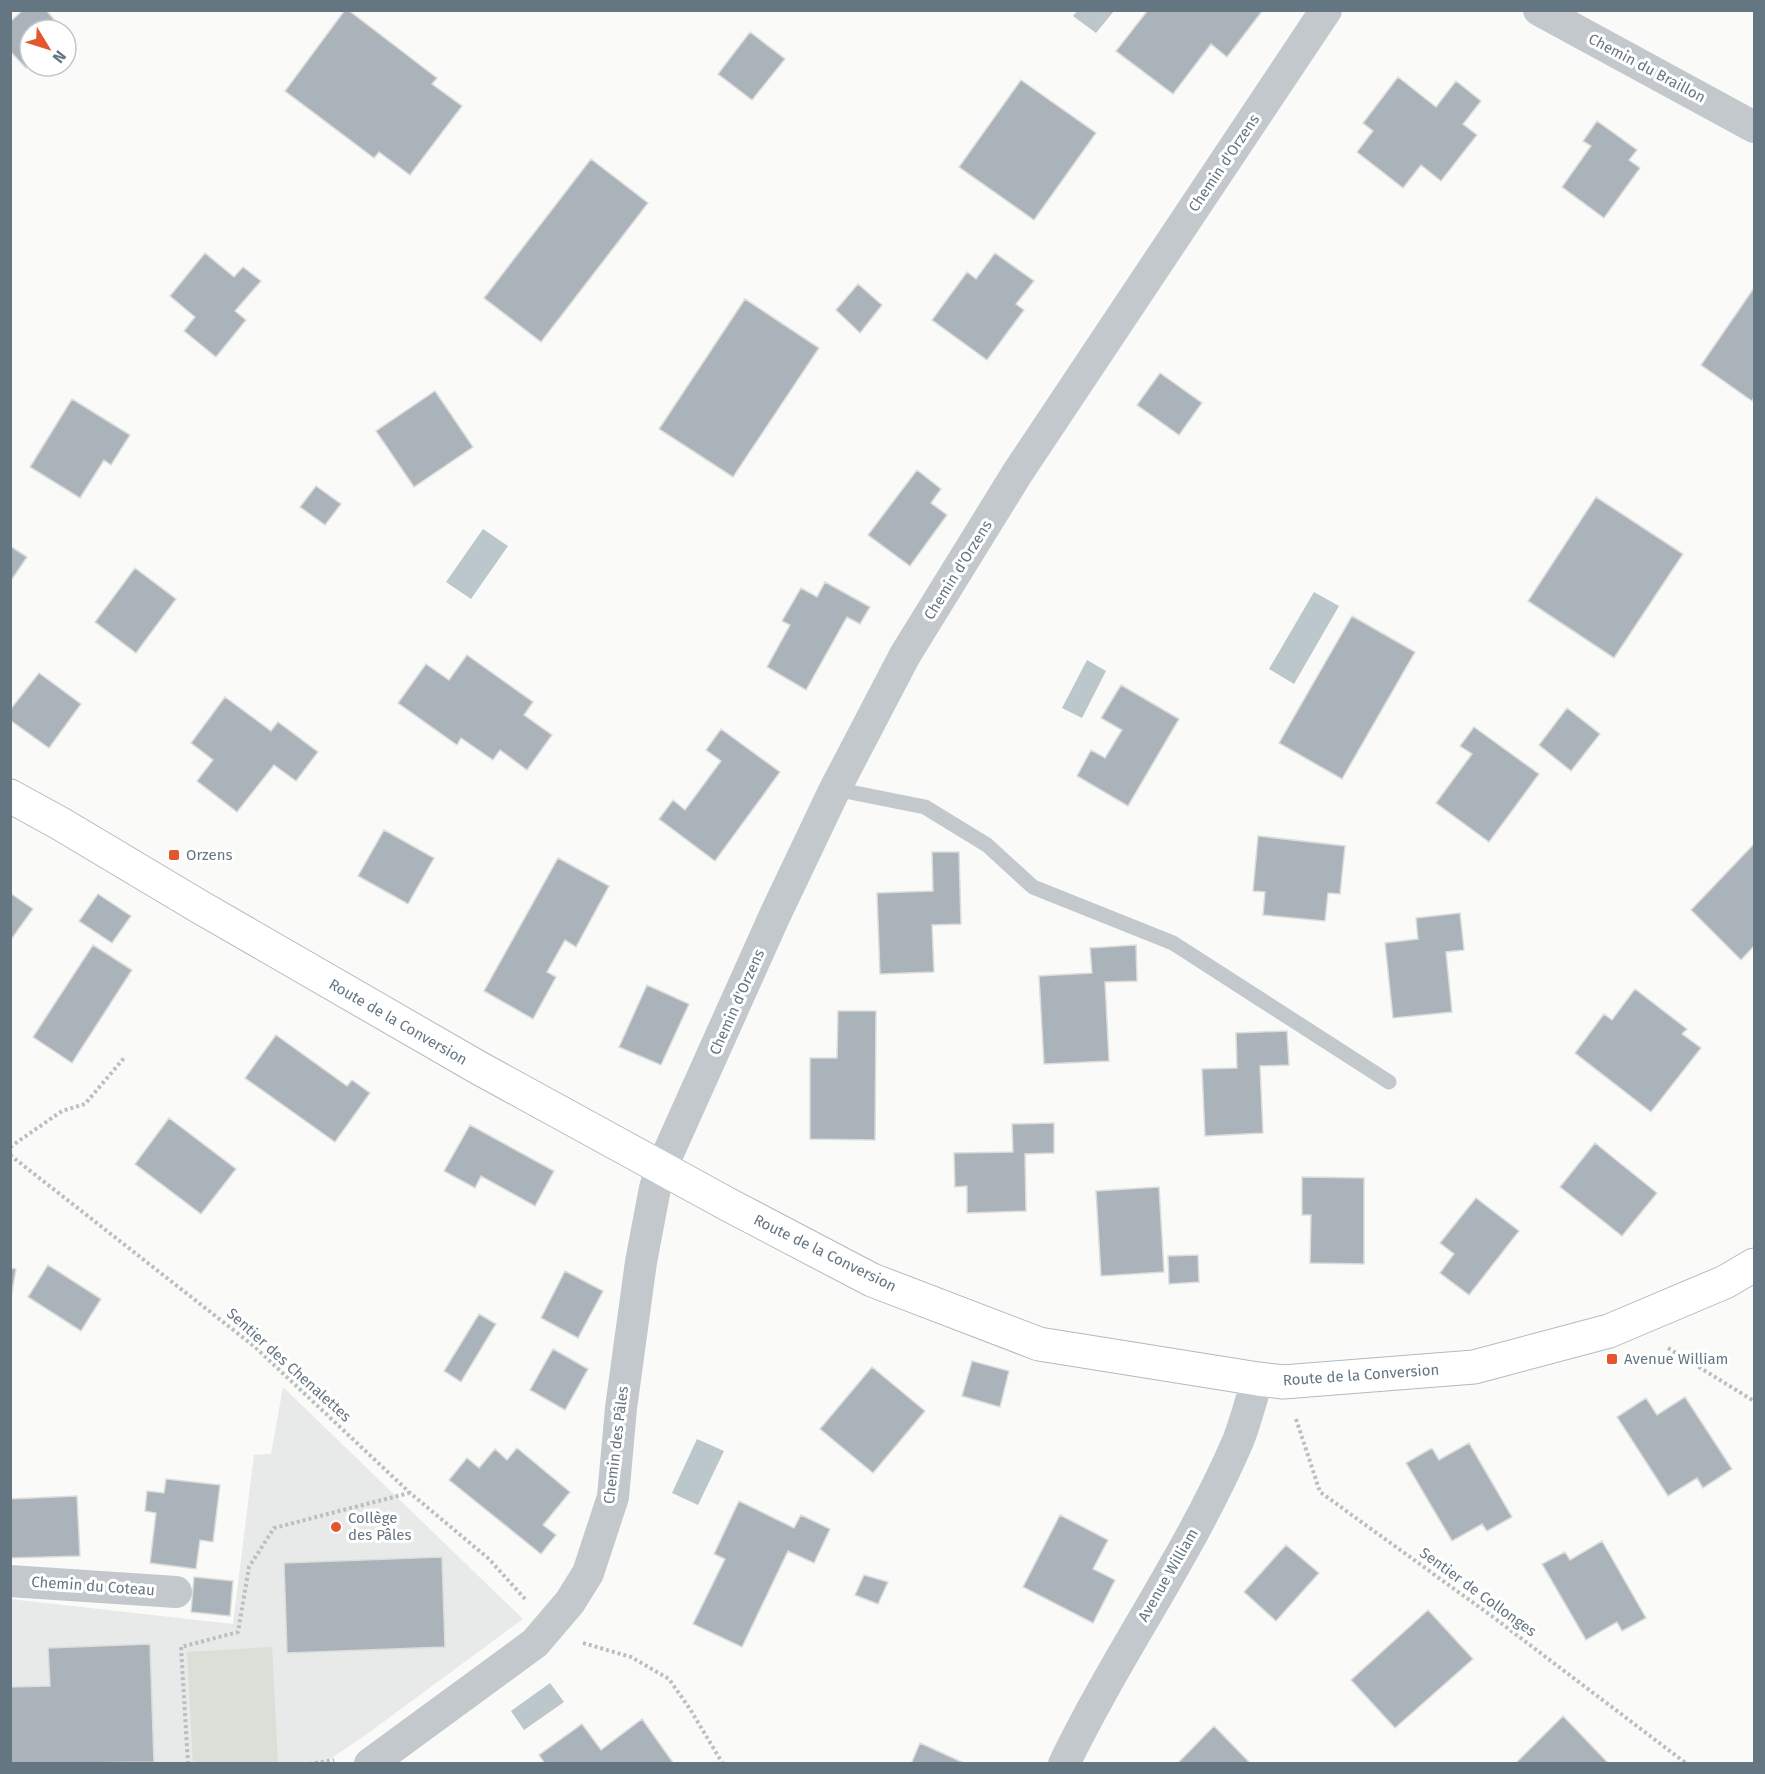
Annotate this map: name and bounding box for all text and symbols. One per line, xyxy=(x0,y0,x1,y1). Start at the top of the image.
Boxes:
north arrow xyxy=(18,18,78,78)
street label: Chemin du Braillon xyxy=(1585,30,1709,106)
text: N xyxy=(49,47,70,67)
street label: Chemin d'Orzens xyxy=(1185,111,1263,215)
street label: Chemin d'Orzens xyxy=(920,517,996,623)
place label: Orzens xyxy=(186,846,232,864)
marker: Orzens xyxy=(167,848,181,862)
street label: Chemin d'Orzens xyxy=(706,946,768,1058)
street label: Route de la Conversion xyxy=(326,975,470,1069)
street label: Route de la Conversion xyxy=(751,1211,899,1295)
street label: Sentier des Chenalettes xyxy=(223,1304,355,1426)
place label: Avenue William xyxy=(1624,1350,1728,1368)
marker: Avenue William xyxy=(1605,1352,1619,1366)
street label: Route de la Conversion xyxy=(1282,1361,1440,1389)
street label: Chemin des Pâles xyxy=(600,1385,632,1505)
place label: Collège des Pâles xyxy=(348,1509,412,1544)
marker: Collège des Pâles xyxy=(329,1520,343,1534)
street label: Avenue William xyxy=(1134,1525,1202,1625)
street label: Sentier de Collonges xyxy=(1416,1544,1540,1640)
street label: Chemin du Coteau xyxy=(31,1573,155,1599)

